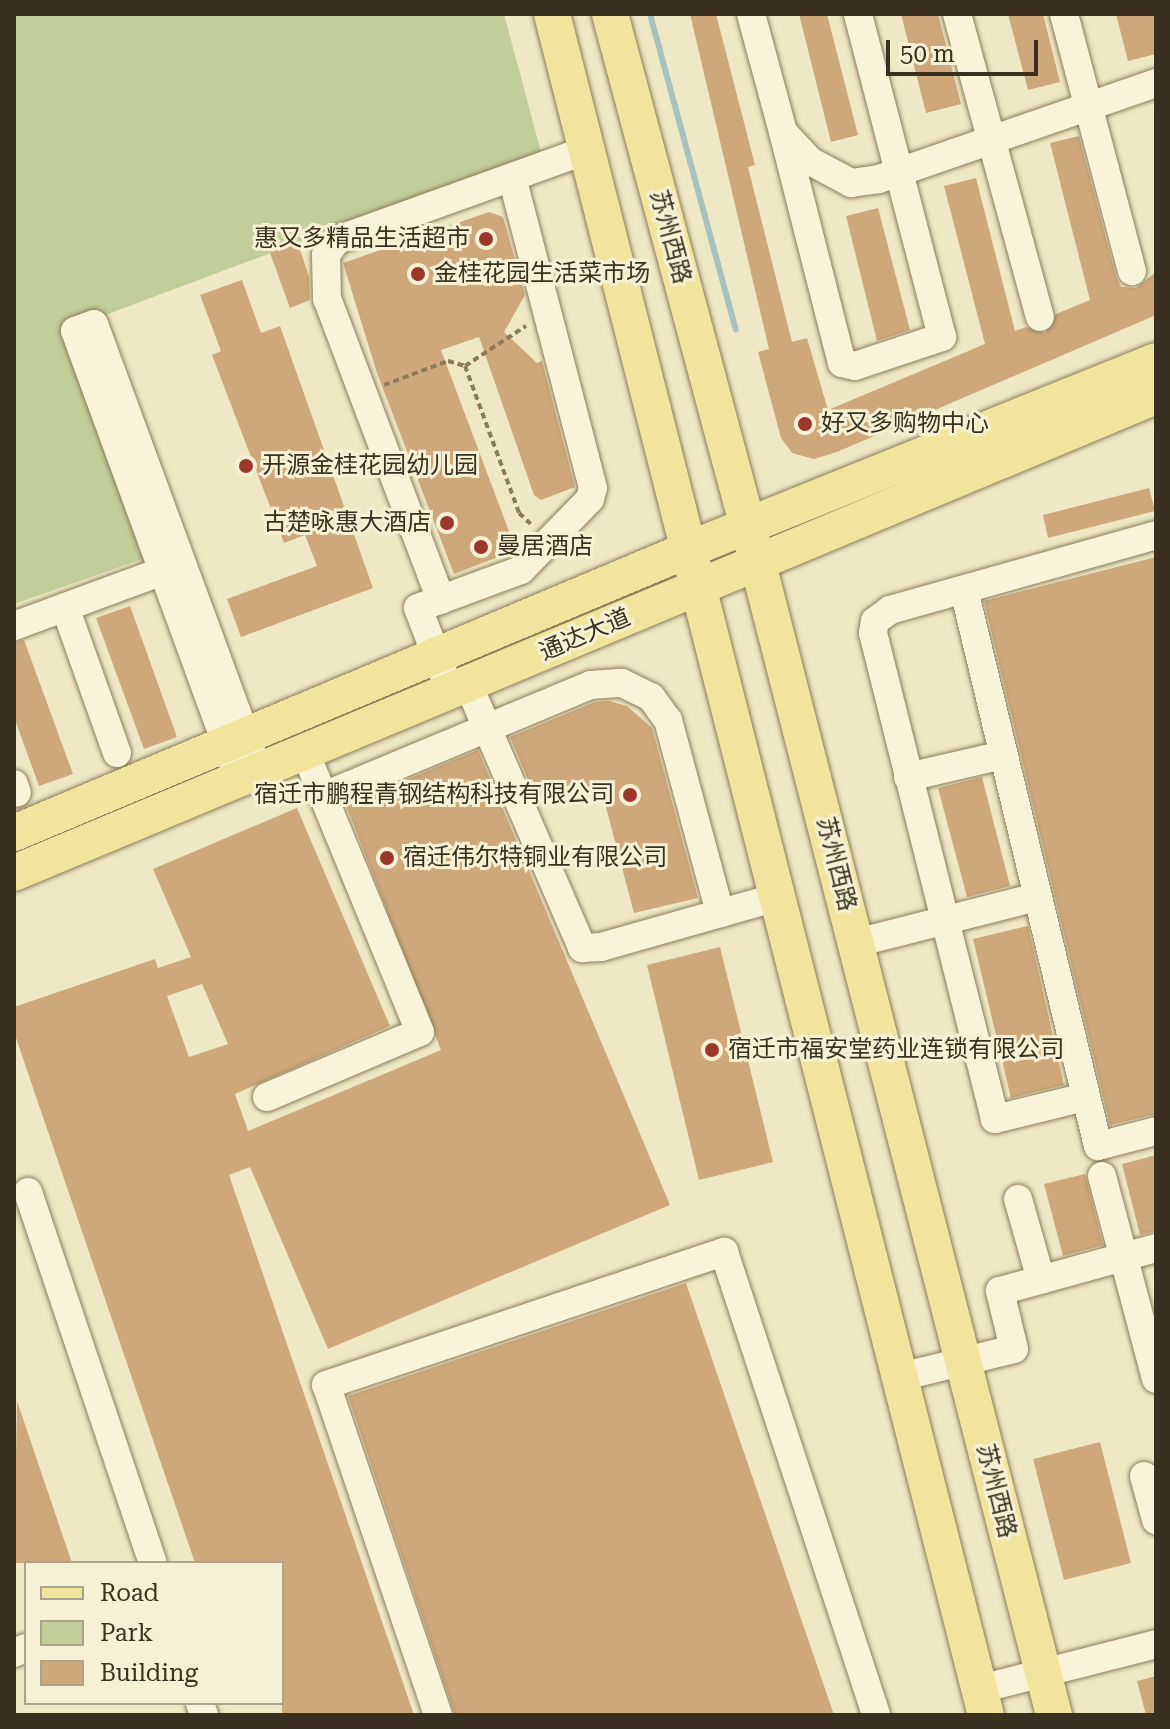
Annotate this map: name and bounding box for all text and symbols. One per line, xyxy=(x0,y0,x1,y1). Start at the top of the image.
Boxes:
scale bar xyxy=(890,24,1042,74)
text: 50 m xyxy=(900,40,955,68)
street label: 苏州西路 xyxy=(644,187,696,287)
place label: 惠又多精品生活超市 xyxy=(254,225,470,253)
marker: 惠又多精品生活超市 xyxy=(477,230,495,248)
place label: 金桂花园生活菜市场 xyxy=(434,260,650,288)
marker: 金桂花园生活菜市场 xyxy=(409,265,427,283)
place label: 好又多购物中心 xyxy=(821,410,989,438)
marker: 好又多购物中心 xyxy=(796,415,814,433)
place label: 开源金桂花园幼儿园 xyxy=(262,452,478,480)
marker: 开源金桂花园幼儿园 xyxy=(237,457,255,475)
place label: 古楚咏惠大酒店 xyxy=(263,509,431,537)
marker: 古楚咏惠大酒店 xyxy=(438,514,456,532)
place label: 曼居酒店 xyxy=(497,533,593,561)
marker: 曼居酒店 xyxy=(472,538,490,556)
street label: 通达大道 xyxy=(535,603,635,667)
place label: 宿迁市鹏程青钢结构科技有限公司 xyxy=(254,781,614,809)
marker: 宿迁市鹏程青钢结构科技有限公司 xyxy=(621,786,639,804)
street label: 苏州西路 xyxy=(810,814,862,914)
place label: 宿迁伟尔特铜业有限公司 xyxy=(403,844,667,872)
marker: 宿迁伟尔特铜业有限公司 xyxy=(378,849,396,867)
place label: 宿迁市福安堂药业连锁有限公司 xyxy=(728,1036,1064,1064)
marker: 宿迁市福安堂药业连锁有限公司 xyxy=(703,1041,721,1059)
street label: 苏州西路 xyxy=(970,1441,1022,1541)
legend xyxy=(24,1561,284,1705)
text: Road xyxy=(100,1579,159,1607)
text: Park xyxy=(100,1619,153,1647)
text: Building xyxy=(100,1659,198,1687)

